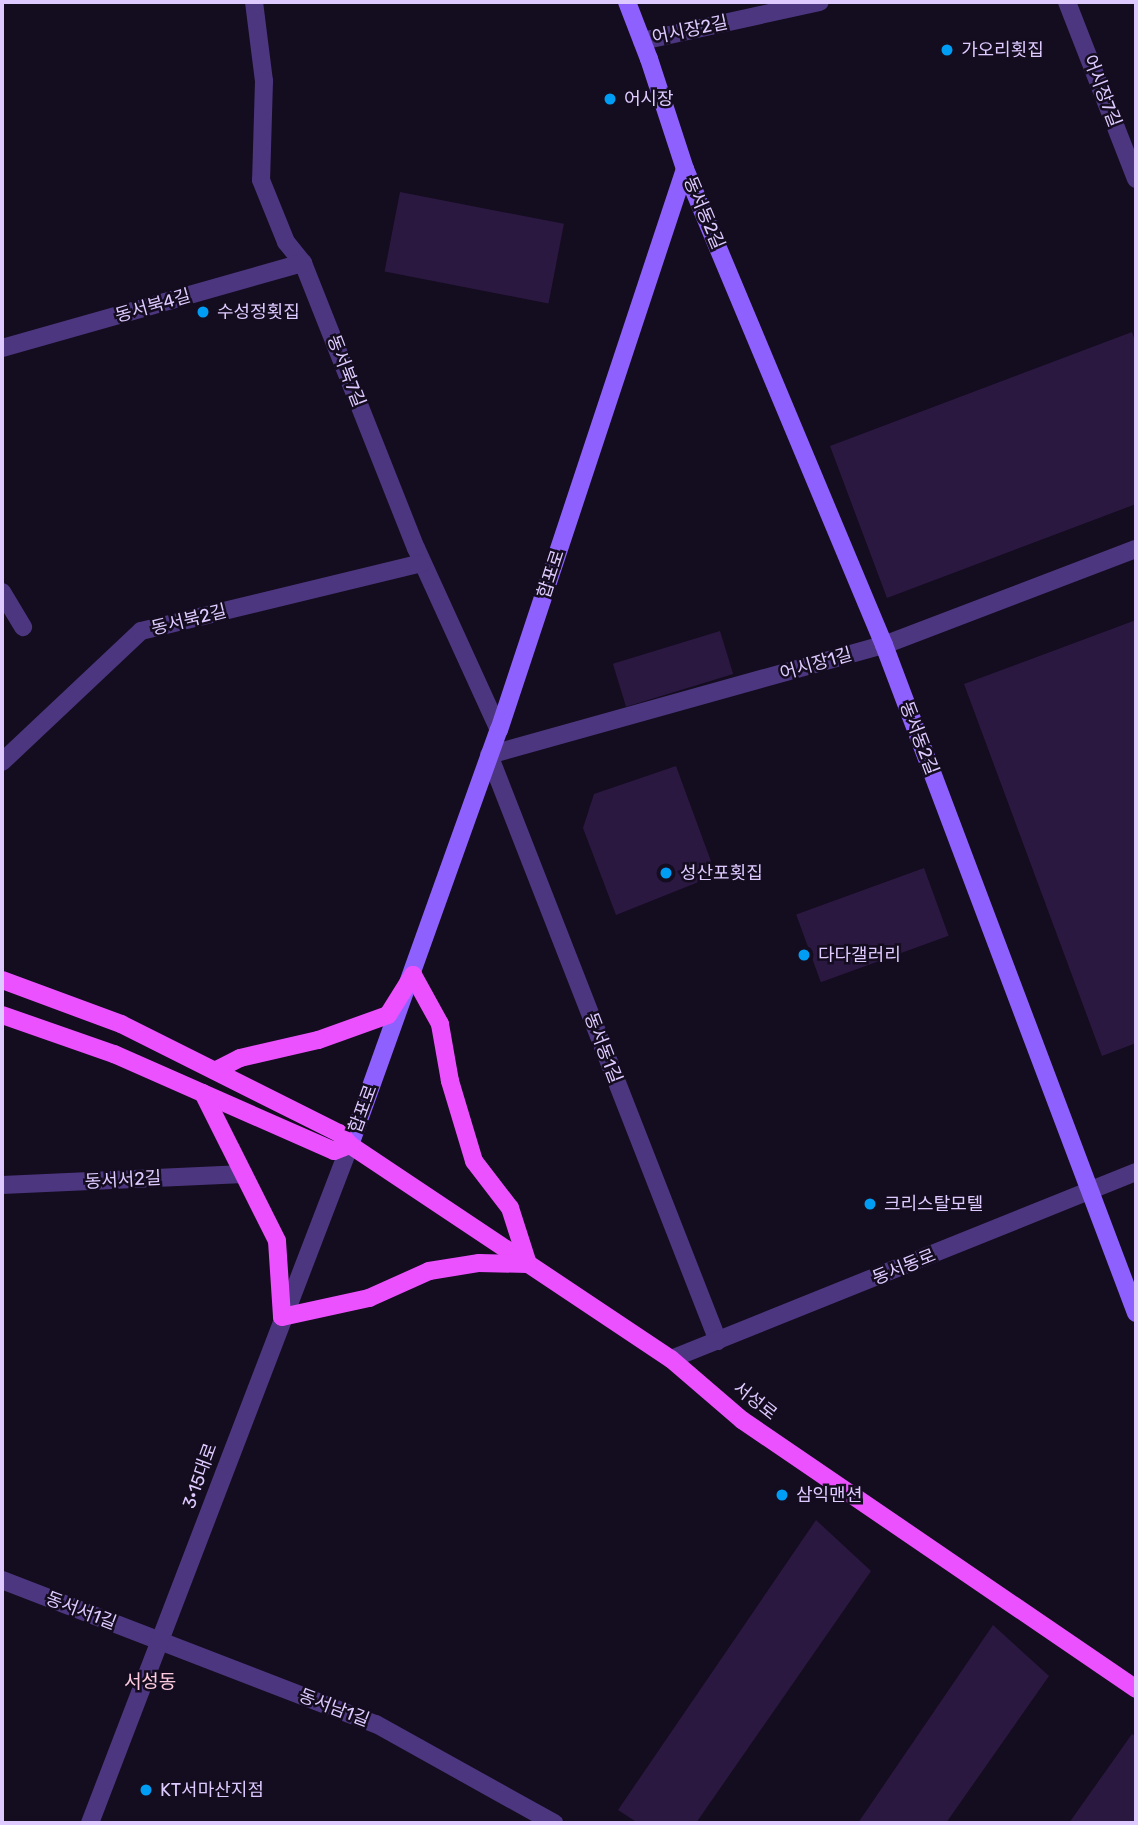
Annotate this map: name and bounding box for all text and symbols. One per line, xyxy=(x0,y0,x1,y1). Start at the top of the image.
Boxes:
street label: 어시장2길 xyxy=(650,11,730,49)
place label: 가오리횟집 xyxy=(961,39,1044,61)
marker: 가오리횟집 xyxy=(939,42,955,58)
street label: 어시장7길 xyxy=(1078,52,1126,130)
place label: 어시장 xyxy=(624,88,674,110)
marker: 어시장 xyxy=(602,91,618,107)
street label: 동서동2길 xyxy=(679,173,729,253)
street label: 동서북4길 xyxy=(113,285,193,327)
place label: 수성정횟집 xyxy=(217,301,300,323)
marker: 수성정횟집 xyxy=(195,304,211,320)
street label: 동서북7길 xyxy=(322,332,370,410)
street label: 합포로 xyxy=(533,547,569,601)
street label: 동서북2길 xyxy=(149,600,229,640)
street label: 어시장1길 xyxy=(777,643,855,685)
street label: 동서동2길 xyxy=(895,698,943,778)
place label: 성산포횟집 xyxy=(680,862,763,884)
marker: 성산포횟집 xyxy=(658,865,674,881)
place label: 다다갤러리 xyxy=(818,944,901,966)
marker: 다다갤러리 xyxy=(796,947,812,963)
street label: 동서동1길 xyxy=(580,1010,626,1086)
street label: 합포로 xyxy=(344,1082,382,1136)
street label: 동서서2길 xyxy=(84,1167,162,1193)
place label: 크리스탈모텔 xyxy=(884,1193,983,1215)
marker: 크리스탈모텔 xyxy=(862,1196,878,1212)
street label: 동서동로 xyxy=(869,1245,939,1289)
street label: 서성로 xyxy=(729,1377,781,1425)
street label: 3·15대로 xyxy=(178,1440,222,1512)
place label: 삼익맨션 xyxy=(796,1484,862,1506)
marker: 삼익맨션 xyxy=(774,1487,790,1503)
street label: 동서서1길 xyxy=(43,1588,119,1634)
district label: 서성동 xyxy=(124,1671,176,1693)
street label: 동서남1길 xyxy=(296,1685,372,1731)
place label: KT서마산지점 xyxy=(160,1779,264,1801)
marker: KT서마산지점 xyxy=(138,1782,154,1798)

